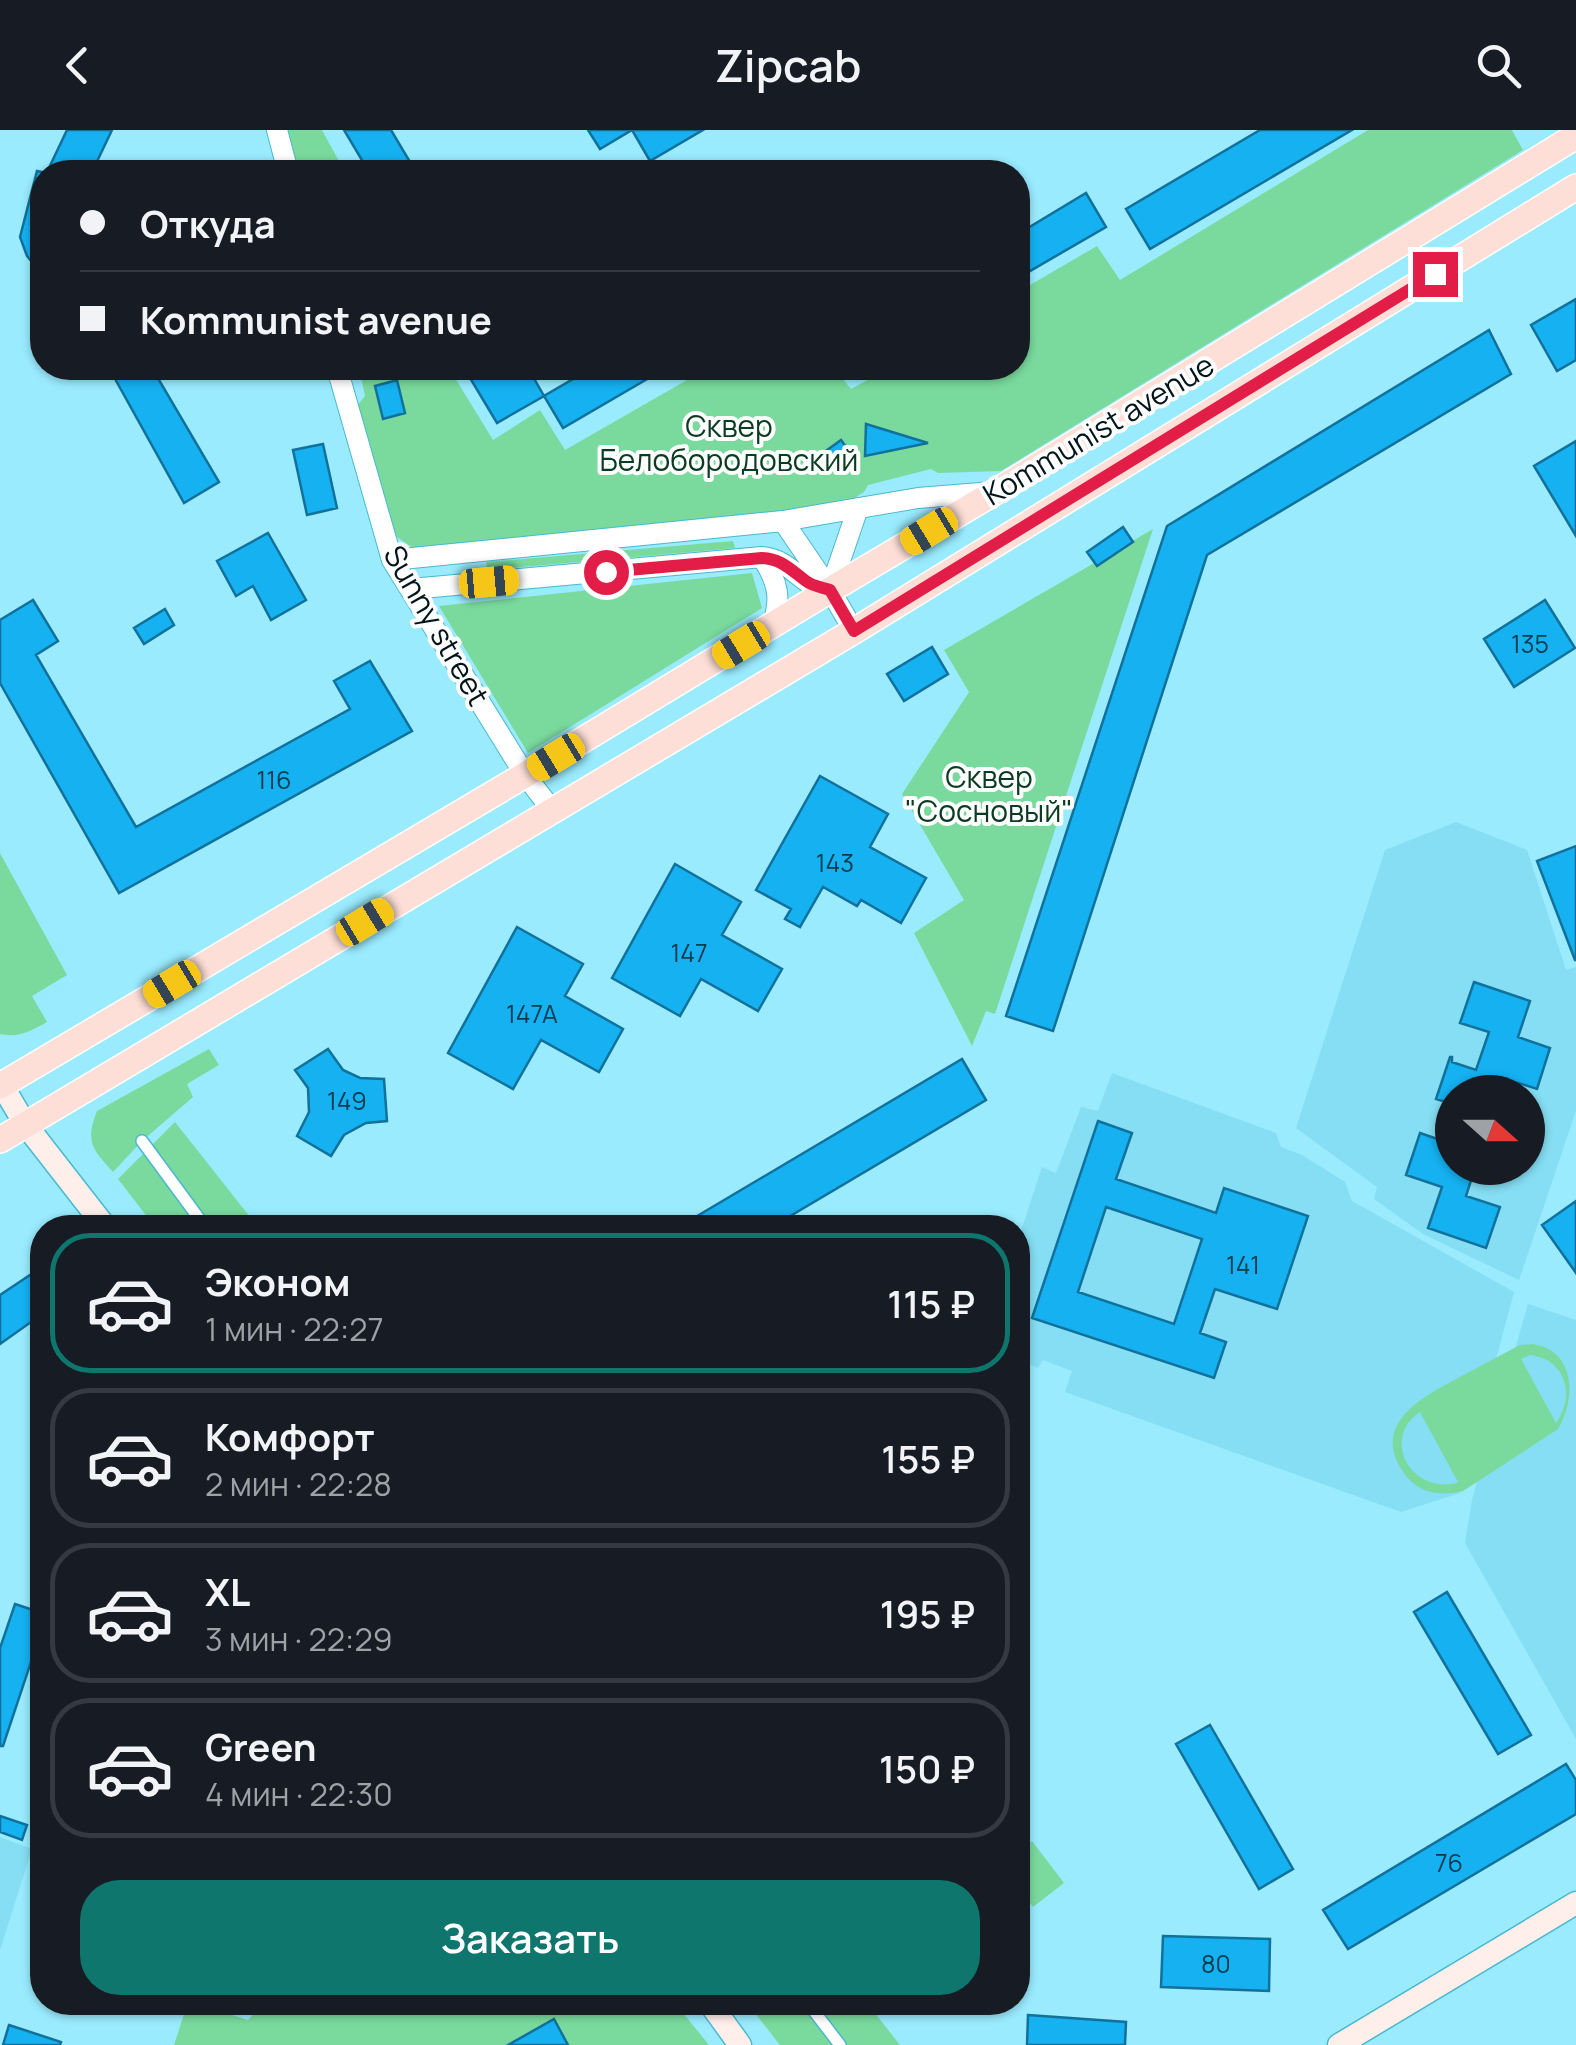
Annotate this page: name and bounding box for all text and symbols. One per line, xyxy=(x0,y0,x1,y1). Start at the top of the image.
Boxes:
text: Zipcab xyxy=(715,34,861,96)
icon: back xyxy=(50,38,105,93)
icon: search xyxy=(1471,38,1526,93)
text: Откуда xyxy=(140,197,276,249)
route end xyxy=(1413,252,1458,297)
text: Kommunist avenue xyxy=(140,293,492,345)
street label: Kommunist avenue xyxy=(975,344,1221,514)
park label: Сквер Белобородовский xyxy=(600,405,858,480)
car xyxy=(896,503,962,559)
street label: Sunny street xyxy=(375,537,499,713)
route start xyxy=(584,550,629,595)
car xyxy=(458,564,520,600)
car xyxy=(708,617,774,673)
house number: 135 xyxy=(1511,626,1549,661)
car xyxy=(523,729,589,785)
park label: Сквер "Сосновый" xyxy=(905,756,1073,831)
house number: 116 xyxy=(256,762,292,797)
house number: 143 xyxy=(816,845,854,880)
car xyxy=(332,894,398,950)
house number: 147 xyxy=(670,935,708,970)
car xyxy=(139,956,205,1012)
house number: 147А xyxy=(506,996,558,1031)
north arrow xyxy=(1435,1075,1545,1185)
map controls xyxy=(1435,1075,1545,1185)
house number: 149 xyxy=(327,1083,367,1118)
house number: 141 xyxy=(1226,1247,1260,1282)
text: Эконом xyxy=(205,1255,351,1307)
icon: car xyxy=(85,1258,175,1348)
text: 115 ₽ xyxy=(887,1277,975,1329)
text: 1 мин · 22:27 xyxy=(205,1307,384,1351)
text: Комфорт xyxy=(205,1410,375,1462)
icon: car xyxy=(85,1413,175,1503)
text: 155 ₽ xyxy=(881,1432,975,1484)
text: 2 мин · 22:28 xyxy=(205,1462,392,1506)
text: XL xyxy=(205,1565,250,1617)
icon: car xyxy=(85,1568,175,1658)
text: 195 ₽ xyxy=(880,1587,975,1639)
text: 3 мин · 22:29 xyxy=(205,1617,393,1661)
text: Green xyxy=(205,1720,317,1772)
icon: car xyxy=(85,1723,175,1813)
text: 150 ₽ xyxy=(879,1742,975,1794)
text: 4 мин · 22:30 xyxy=(205,1772,393,1816)
house number: 76 xyxy=(1435,1845,1463,1880)
button: Заказать xyxy=(80,1880,980,1995)
house number: 80 xyxy=(1201,1946,1231,1981)

